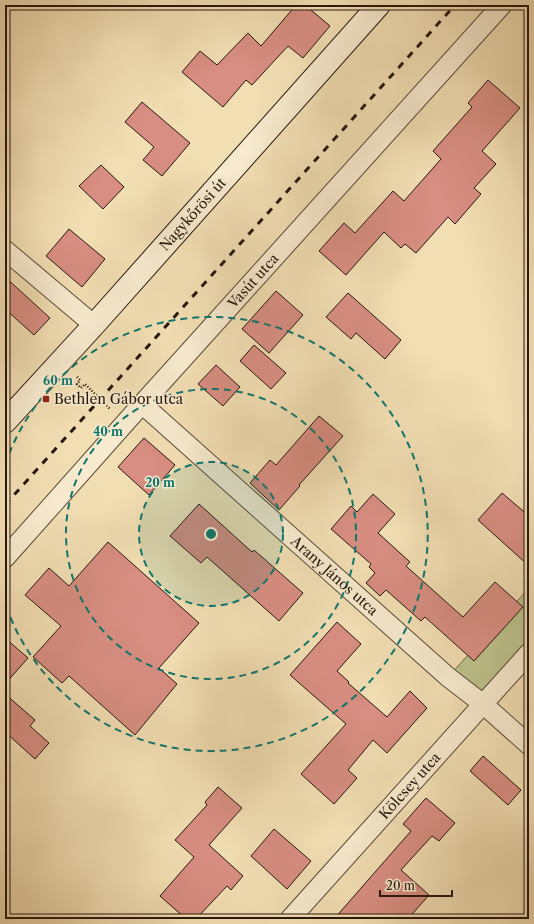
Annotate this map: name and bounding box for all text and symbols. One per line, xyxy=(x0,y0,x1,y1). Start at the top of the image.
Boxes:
street label: Nagykőrösi út xyxy=(155,174,230,254)
street label: Vasút utca xyxy=(223,249,283,313)
text: 60 m xyxy=(43,373,73,388)
place label: Bethlen Gábor utca xyxy=(54,390,184,408)
marker: Bethlen Gábor utca xyxy=(41,394,51,404)
text: 40 m xyxy=(93,424,123,439)
text: 20 m xyxy=(145,475,175,490)
centre of rings xyxy=(204,527,218,541)
street label: Arany János utca xyxy=(286,531,382,620)
street label: Kölcsey utca xyxy=(375,748,445,823)
scale bar xyxy=(380,872,452,898)
text: 20 m xyxy=(386,878,415,893)

